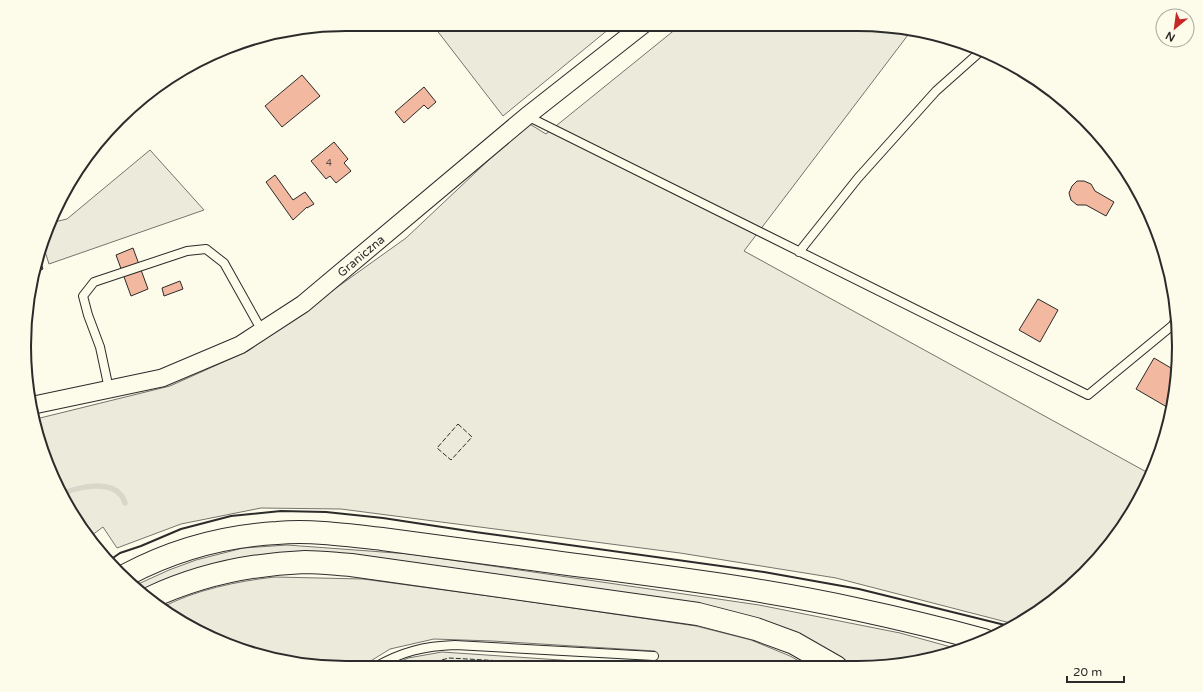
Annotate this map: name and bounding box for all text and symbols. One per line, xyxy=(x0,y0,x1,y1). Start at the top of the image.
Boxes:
north arrow xyxy=(1155,8,1195,48)
text: N xyxy=(1163,28,1177,44)
house number: 4 xyxy=(326,157,332,169)
street label: Graniczna xyxy=(335,232,387,280)
scale bar xyxy=(1067,658,1124,684)
text: 20 m xyxy=(1073,665,1102,679)

